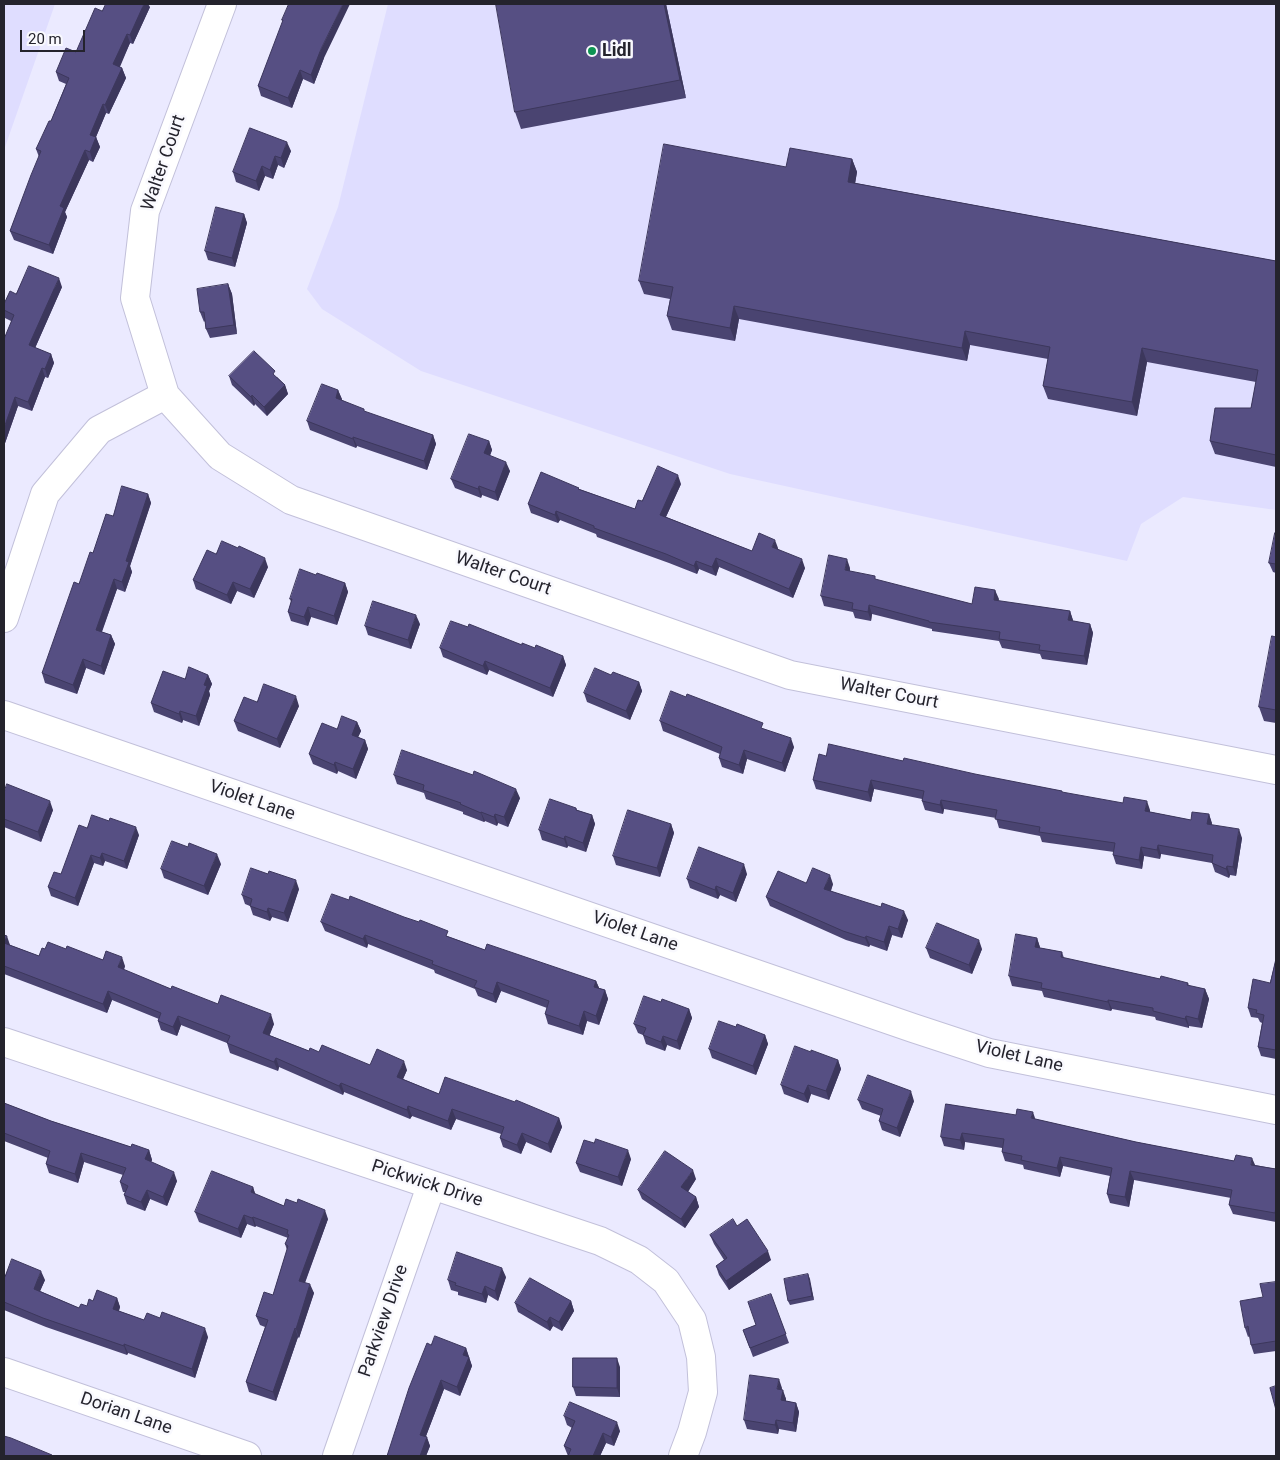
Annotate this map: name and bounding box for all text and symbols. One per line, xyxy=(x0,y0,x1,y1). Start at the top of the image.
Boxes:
scale bar xyxy=(22,20,88,52)
text: 20 m xyxy=(28,30,62,48)
place label: Lidl xyxy=(602,40,631,62)
marker: Lidl xyxy=(586,45,598,57)
street label: Walter Court xyxy=(137,112,191,214)
street label: Walter Court xyxy=(452,547,554,601)
street label: Walter Court xyxy=(838,674,940,714)
street label: Violet Lane xyxy=(206,776,298,826)
street label: Violet Lane xyxy=(589,907,681,957)
street label: Violet Lane xyxy=(973,1036,1065,1078)
street label: Pickwick Drive xyxy=(369,1156,485,1212)
street label: Parkview Drive xyxy=(355,1262,413,1380)
street label: Dorian Lane xyxy=(77,1388,175,1440)

